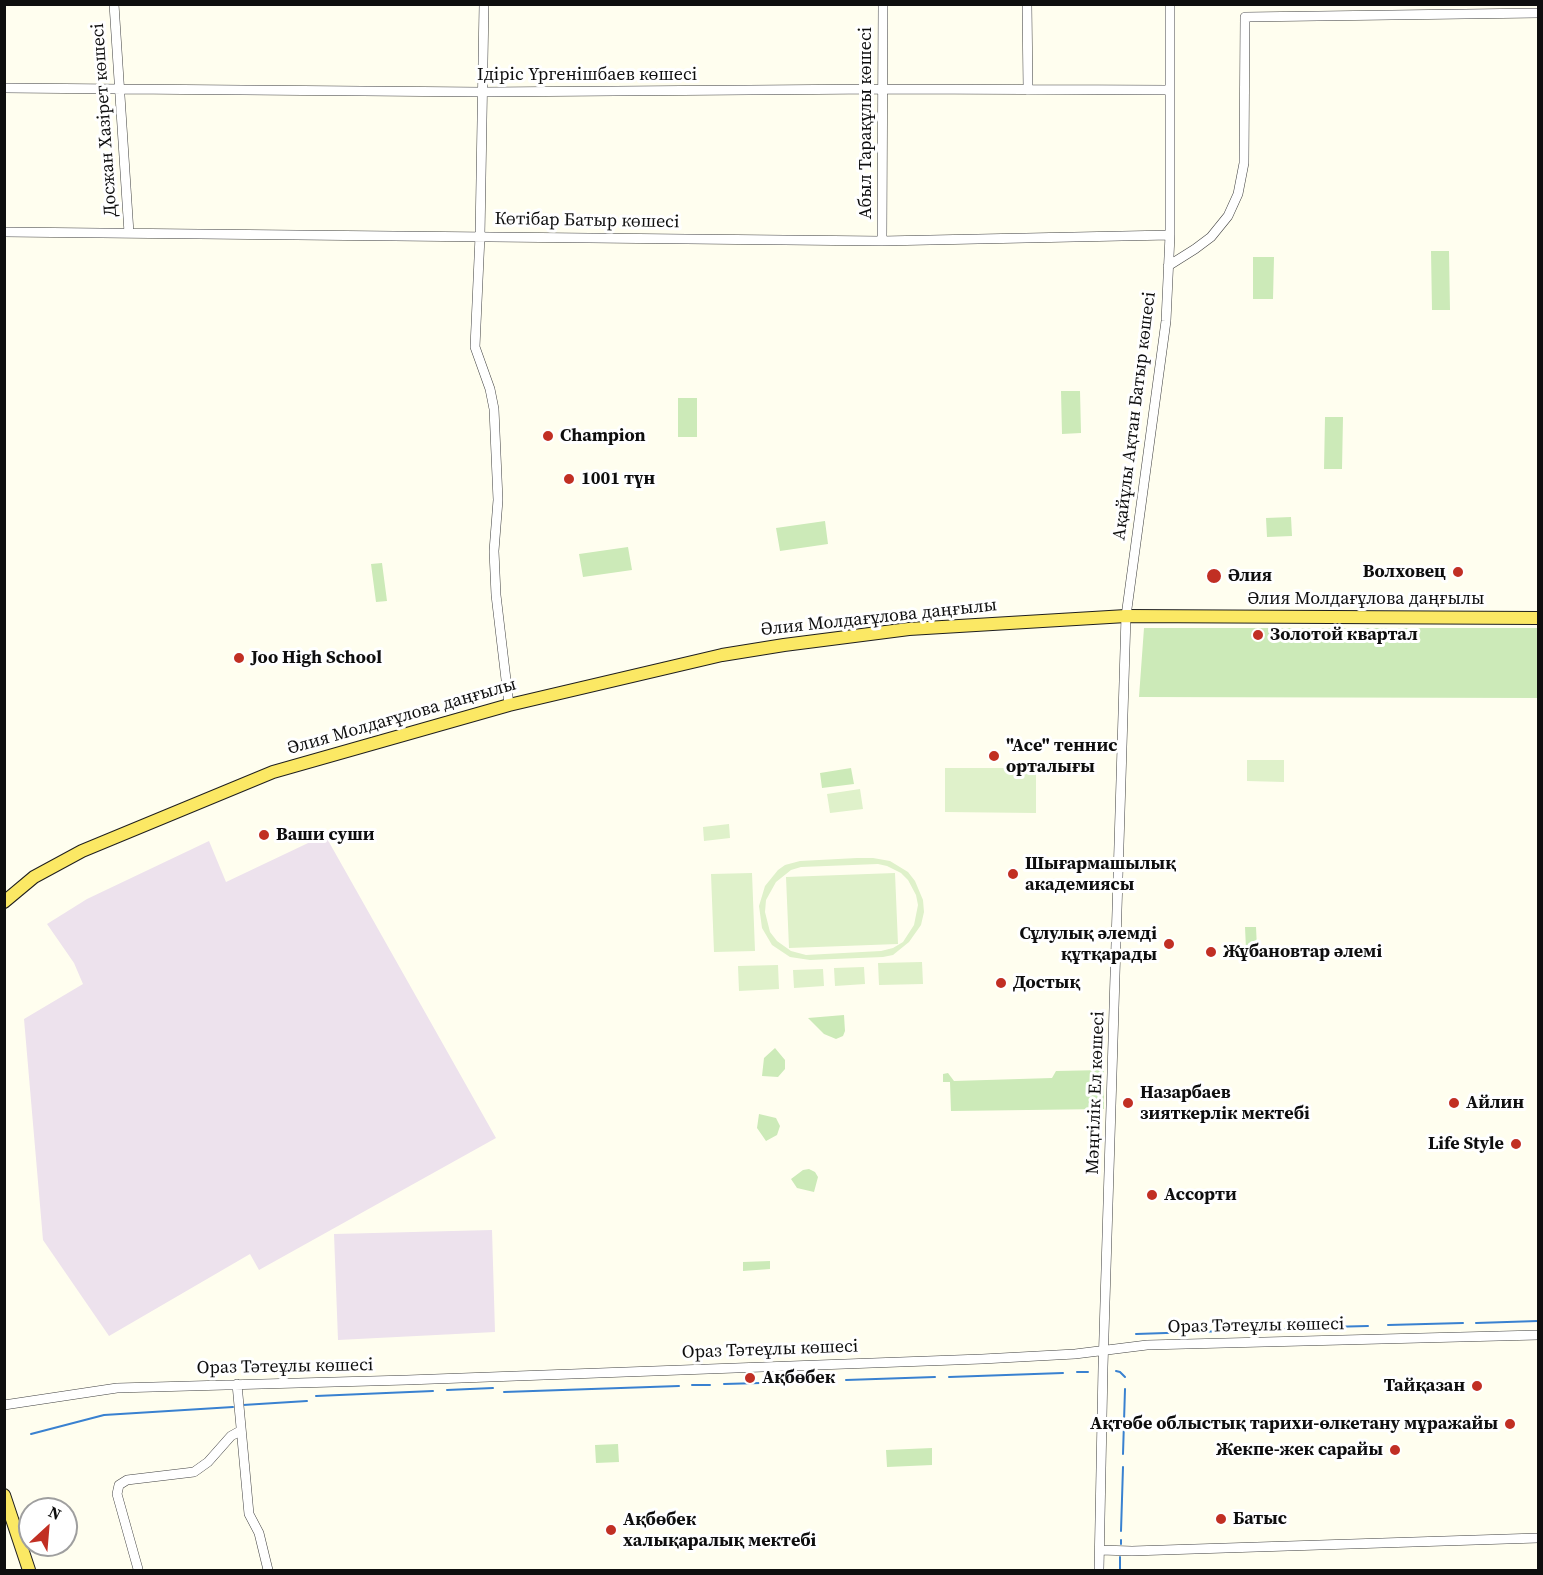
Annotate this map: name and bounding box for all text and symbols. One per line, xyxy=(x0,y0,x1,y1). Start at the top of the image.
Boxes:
street label: Досжан Хазірет көшесі xyxy=(87,22,123,218)
street label: Абыл Тарақұлы көшесі xyxy=(855,27,877,219)
street label: Ідіріс Үргенішбаев көшесі xyxy=(477,64,697,86)
street label: Көтібар Батыр көшесі xyxy=(494,209,680,233)
street label: Ақайұлы Ақтан Батыр көшесі xyxy=(1109,291,1161,541)
place label: Champion xyxy=(560,425,646,447)
marker: Champion xyxy=(541,429,555,443)
place label: 1001 түн xyxy=(581,468,655,490)
marker: 1001 түн xyxy=(562,472,576,486)
place label: Волховец xyxy=(1363,561,1446,583)
place label: Әлия xyxy=(1228,565,1272,587)
marker: Волховец xyxy=(1451,565,1465,579)
marker: Әлия xyxy=(1205,567,1223,585)
street label: Әлия Молдағұлова даңғылы xyxy=(1247,588,1485,610)
street label: Әлия Молдағұлова даңғылы xyxy=(760,595,998,641)
place label: Золотой квартал xyxy=(1270,624,1418,646)
marker: Золотой квартал xyxy=(1251,628,1265,642)
place label: Joo High School xyxy=(251,647,382,669)
marker: Joo High School xyxy=(232,651,246,665)
street label: Әлия Молдағұлова даңғылы xyxy=(285,674,519,760)
place label: "Ace" теннис орталығы xyxy=(1006,735,1117,777)
marker: "Ace" теннис орталығы xyxy=(987,749,1001,763)
place label: Ваши суши xyxy=(276,824,375,846)
marker: Ваши суши xyxy=(257,828,271,842)
place label: Шығармашылық академиясы xyxy=(1025,853,1176,896)
marker: Шығармашылық академиясы xyxy=(1006,867,1020,881)
place label: Сұлулық әлемді құтқарады xyxy=(1019,923,1157,966)
marker: Сұлулық әлемді құтқарады xyxy=(1162,937,1176,951)
place label: Жұбановтар әлемі xyxy=(1223,941,1382,963)
marker: Жұбановтар әлемі xyxy=(1204,945,1218,959)
place label: Достық xyxy=(1013,972,1080,994)
marker: Достық xyxy=(994,976,1008,990)
street label: Мәңгілік Ел көшесі xyxy=(1082,1011,1110,1175)
place label: Назарбаев зияткерлік мектебі xyxy=(1140,1082,1310,1124)
place label: Айлин xyxy=(1466,1092,1524,1114)
marker: Назарбаев зияткерлік мектебі xyxy=(1121,1096,1135,1110)
marker: Айлин xyxy=(1447,1096,1461,1110)
place label: Life Style xyxy=(1428,1133,1504,1155)
marker: Life Style xyxy=(1509,1137,1523,1151)
place label: Ассорти xyxy=(1164,1184,1237,1206)
marker: Ассорти xyxy=(1145,1188,1159,1202)
street label: Ораз Тәтеұлы көшесі xyxy=(1168,1314,1344,1338)
street label: Ораз Тәтеұлы көшесі xyxy=(681,1336,859,1364)
street label: Ораз Тәтеұлы көшесі xyxy=(197,1355,373,1379)
place label: Ақбөбек xyxy=(762,1367,835,1389)
marker: Ақбөбек xyxy=(743,1371,757,1385)
place label: Тайқазан xyxy=(1384,1375,1465,1397)
marker: Тайқазан xyxy=(1470,1379,1484,1393)
place label: Ақтөбе облыстық тарихи-өлкетану мұражайы xyxy=(1090,1413,1498,1435)
marker: Ақтөбе облыстық тарихи-өлкетану мұражайы xyxy=(1503,1417,1517,1431)
place label: Жекпе-жек сарайы xyxy=(1216,1439,1383,1461)
marker: Жекпе-жек сарайы xyxy=(1388,1443,1402,1457)
north arrow xyxy=(18,1497,78,1557)
text: N xyxy=(45,1500,65,1525)
place label: Батыс xyxy=(1233,1508,1287,1530)
place label: Ақбөбек халықаралық мектебі xyxy=(623,1509,816,1552)
marker: Батыс xyxy=(1214,1512,1228,1526)
marker: Ақбөбек халықаралық мектебі xyxy=(604,1523,618,1537)

